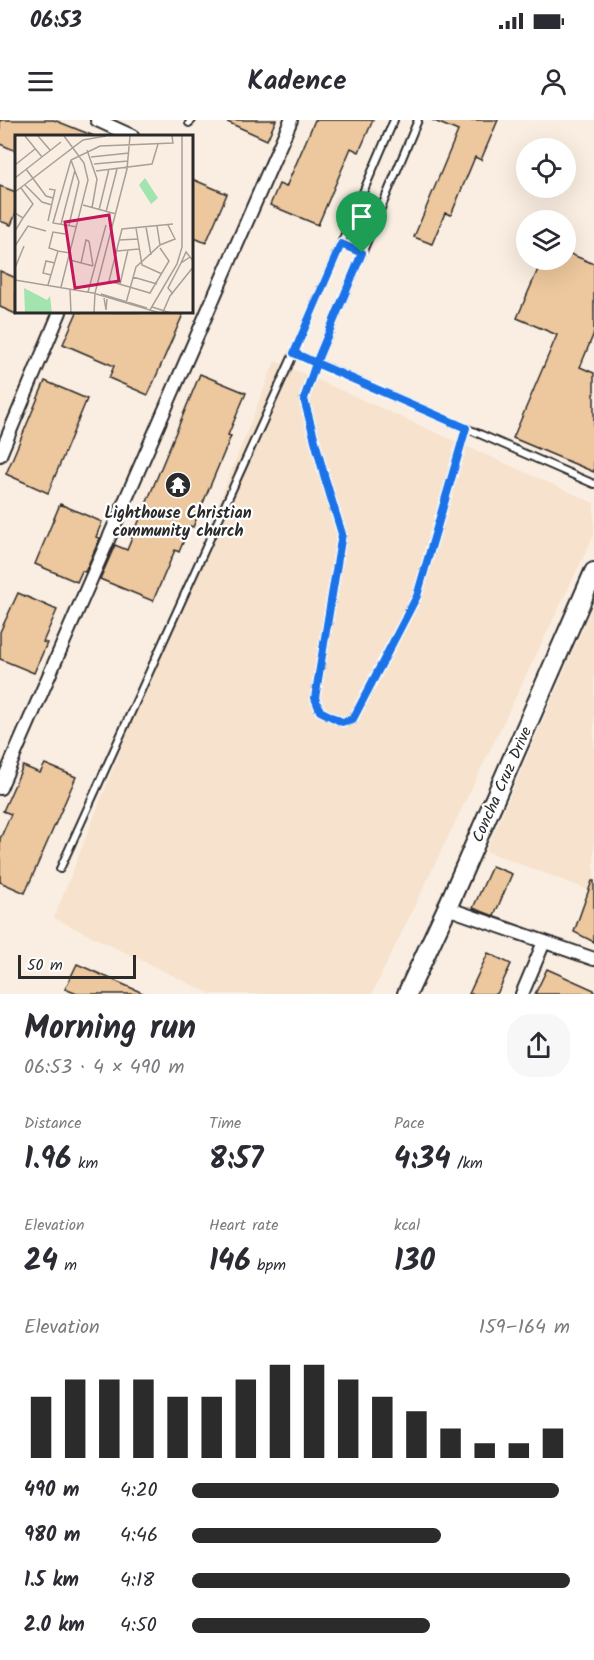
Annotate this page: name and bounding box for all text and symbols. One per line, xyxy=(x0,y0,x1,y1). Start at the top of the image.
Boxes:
text: 06:53 xyxy=(30,4,82,39)
text: Kadence xyxy=(247,60,347,103)
icon: menu xyxy=(24,65,57,98)
icon: person xyxy=(537,65,570,98)
inset map xyxy=(15,135,194,314)
map controls xyxy=(516,138,576,270)
button: locate xyxy=(516,138,576,198)
pin xyxy=(336,191,387,253)
icon: arrive xyxy=(345,200,378,233)
button: layers xyxy=(516,210,576,270)
temple icon: Lighthouse Christian community church xyxy=(163,470,193,500)
place label: Lighthouse Christian community church xyxy=(104,501,252,544)
street label: Concha Cruz Drive xyxy=(466,723,539,847)
scale bar xyxy=(18,952,136,980)
text: 50 m xyxy=(27,953,63,978)
text: Morning run xyxy=(24,1003,196,1056)
button: share xyxy=(507,1014,570,1077)
text: 06:53 · 4 × 490 m xyxy=(24,1052,185,1084)
text: Distance xyxy=(24,1111,82,1136)
text: Time xyxy=(209,1111,241,1136)
text: Pace xyxy=(394,1111,425,1136)
text: 1.96 xyxy=(24,1136,72,1184)
text: 8:57 xyxy=(209,1136,263,1184)
text: 4:34 xyxy=(394,1136,451,1184)
text: km xyxy=(72,1151,98,1176)
text: /km xyxy=(451,1151,483,1176)
text: Elevation xyxy=(24,1213,85,1238)
text: Heart rate xyxy=(209,1213,279,1238)
text: kcal xyxy=(394,1213,420,1238)
text: 24 xyxy=(24,1238,58,1286)
text: 146 xyxy=(209,1238,251,1286)
text: 130 xyxy=(394,1238,435,1286)
text: m xyxy=(58,1253,77,1278)
text: bpm xyxy=(251,1253,286,1278)
text: Elevation xyxy=(24,1312,100,1344)
text: 159–164 m xyxy=(479,1312,570,1344)
text: 490 m xyxy=(24,1475,79,1507)
text: 4:20 xyxy=(120,1475,158,1507)
text: 980 m xyxy=(24,1520,80,1552)
text: 4:46 xyxy=(120,1520,158,1552)
text: 1.5 km xyxy=(24,1565,79,1597)
text: 4:18 xyxy=(120,1565,154,1597)
text: 2.0 km xyxy=(24,1610,85,1642)
text: 4:50 xyxy=(120,1610,157,1642)

